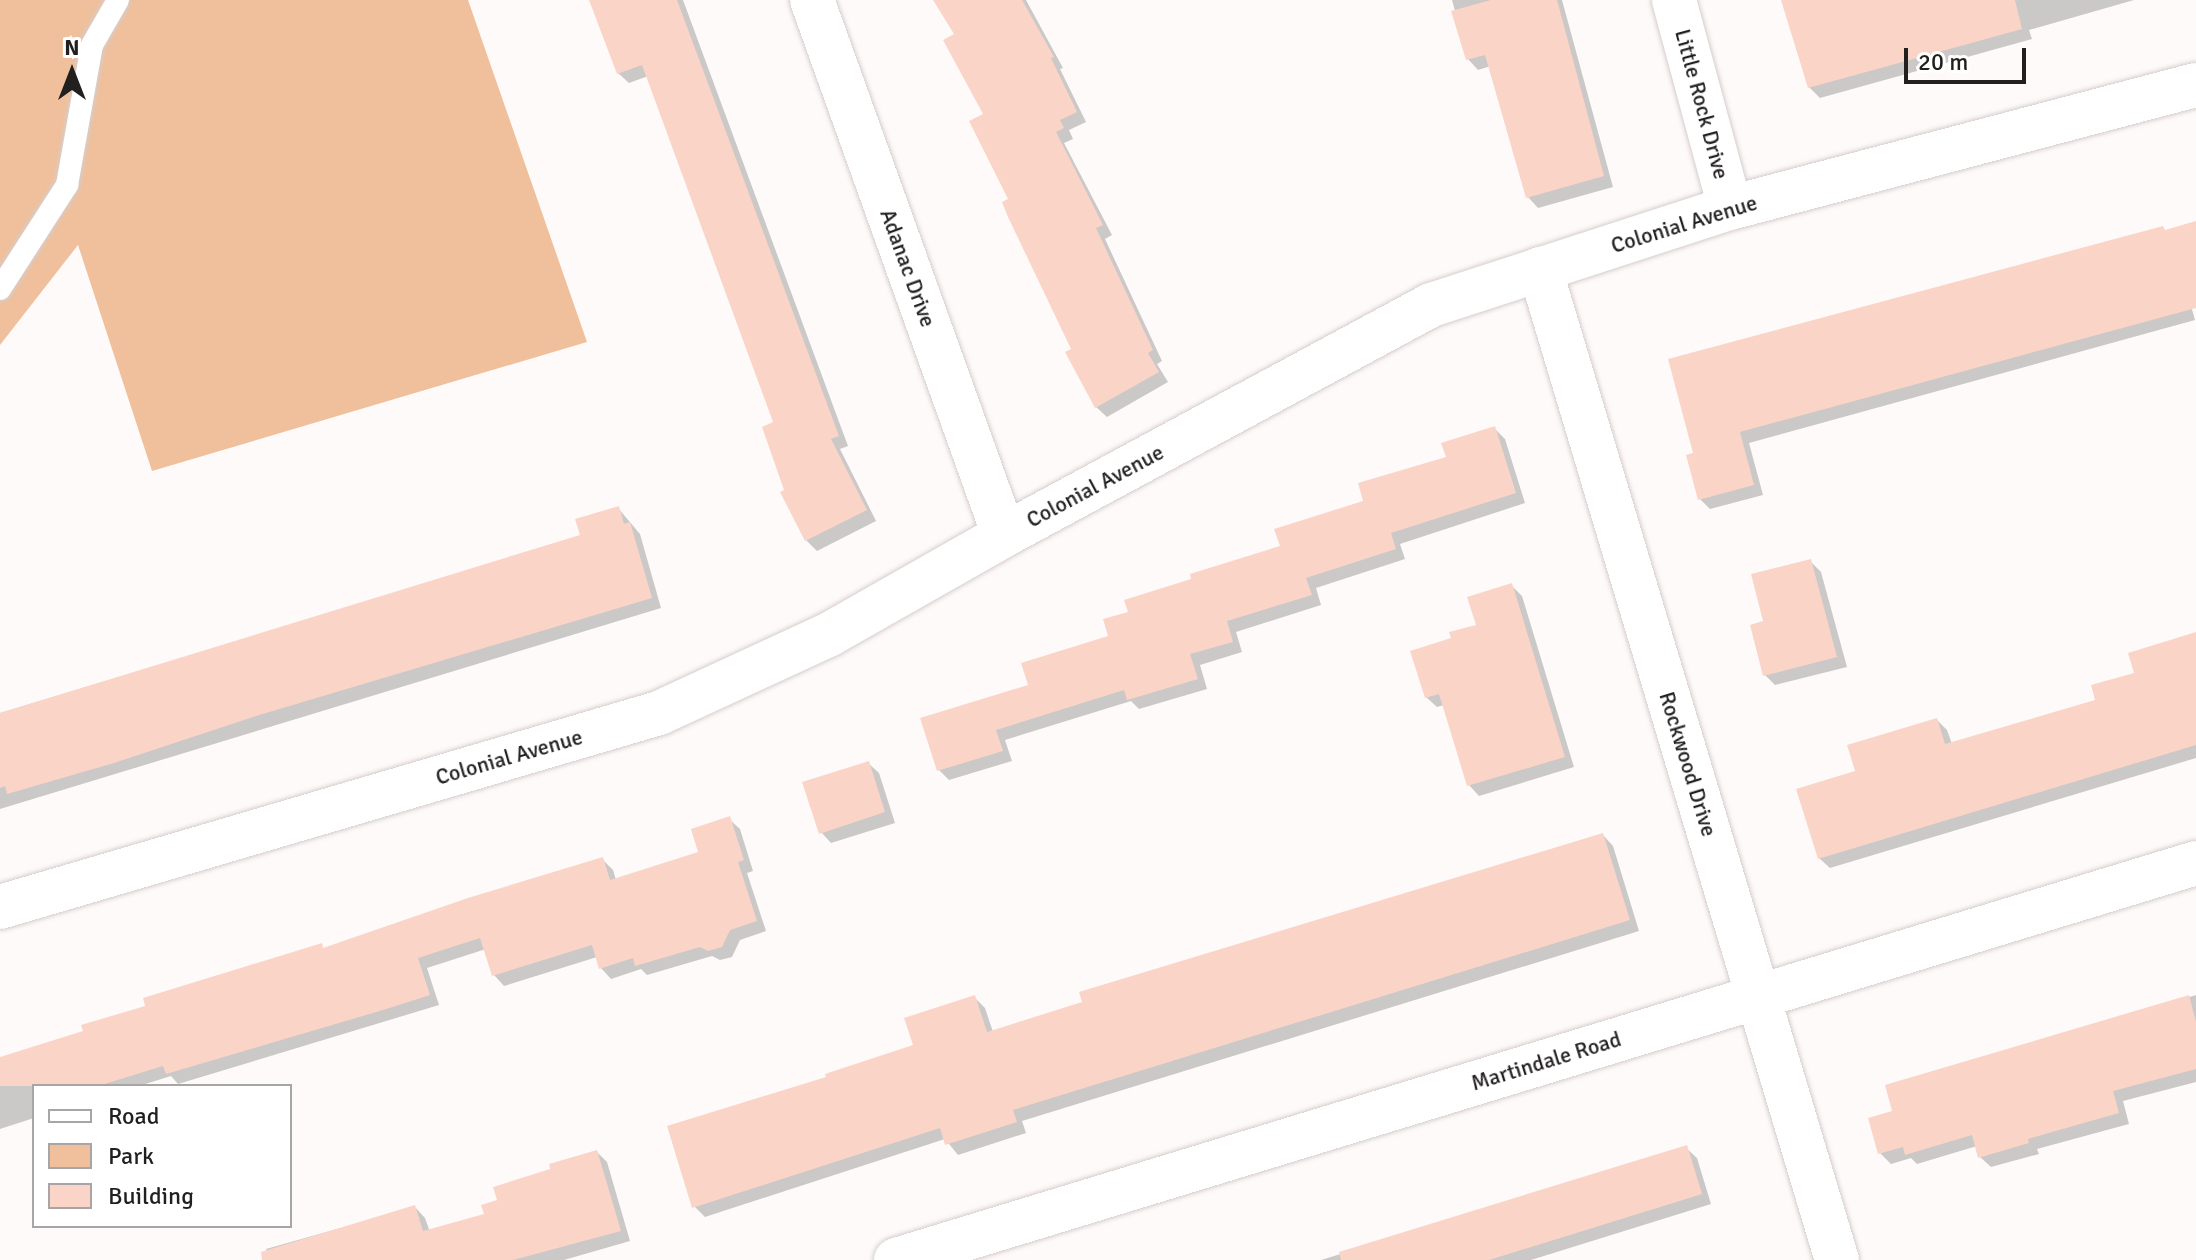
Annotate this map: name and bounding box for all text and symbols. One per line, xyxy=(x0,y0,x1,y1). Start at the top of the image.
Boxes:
street label: Little Rock Drive xyxy=(1669,26,1735,182)
north arrow xyxy=(32,32,112,112)
scale bar xyxy=(1908,32,2030,82)
text: N xyxy=(64,34,80,61)
text: 20 m xyxy=(1918,47,1968,77)
street label: Colonial Avenue xyxy=(1608,189,1760,259)
street label: Adanac Drive xyxy=(874,205,942,331)
street label: Colonial Avenue xyxy=(1022,439,1168,533)
street label: Rockwood Drive xyxy=(1653,688,1723,840)
street label: Colonial Avenue xyxy=(433,723,585,791)
street label: Martindale Road xyxy=(1468,1026,1624,1096)
legend xyxy=(32,1084,292,1228)
text: Road xyxy=(108,1101,159,1131)
text: Park xyxy=(108,1141,154,1171)
text: Building xyxy=(108,1181,194,1211)

